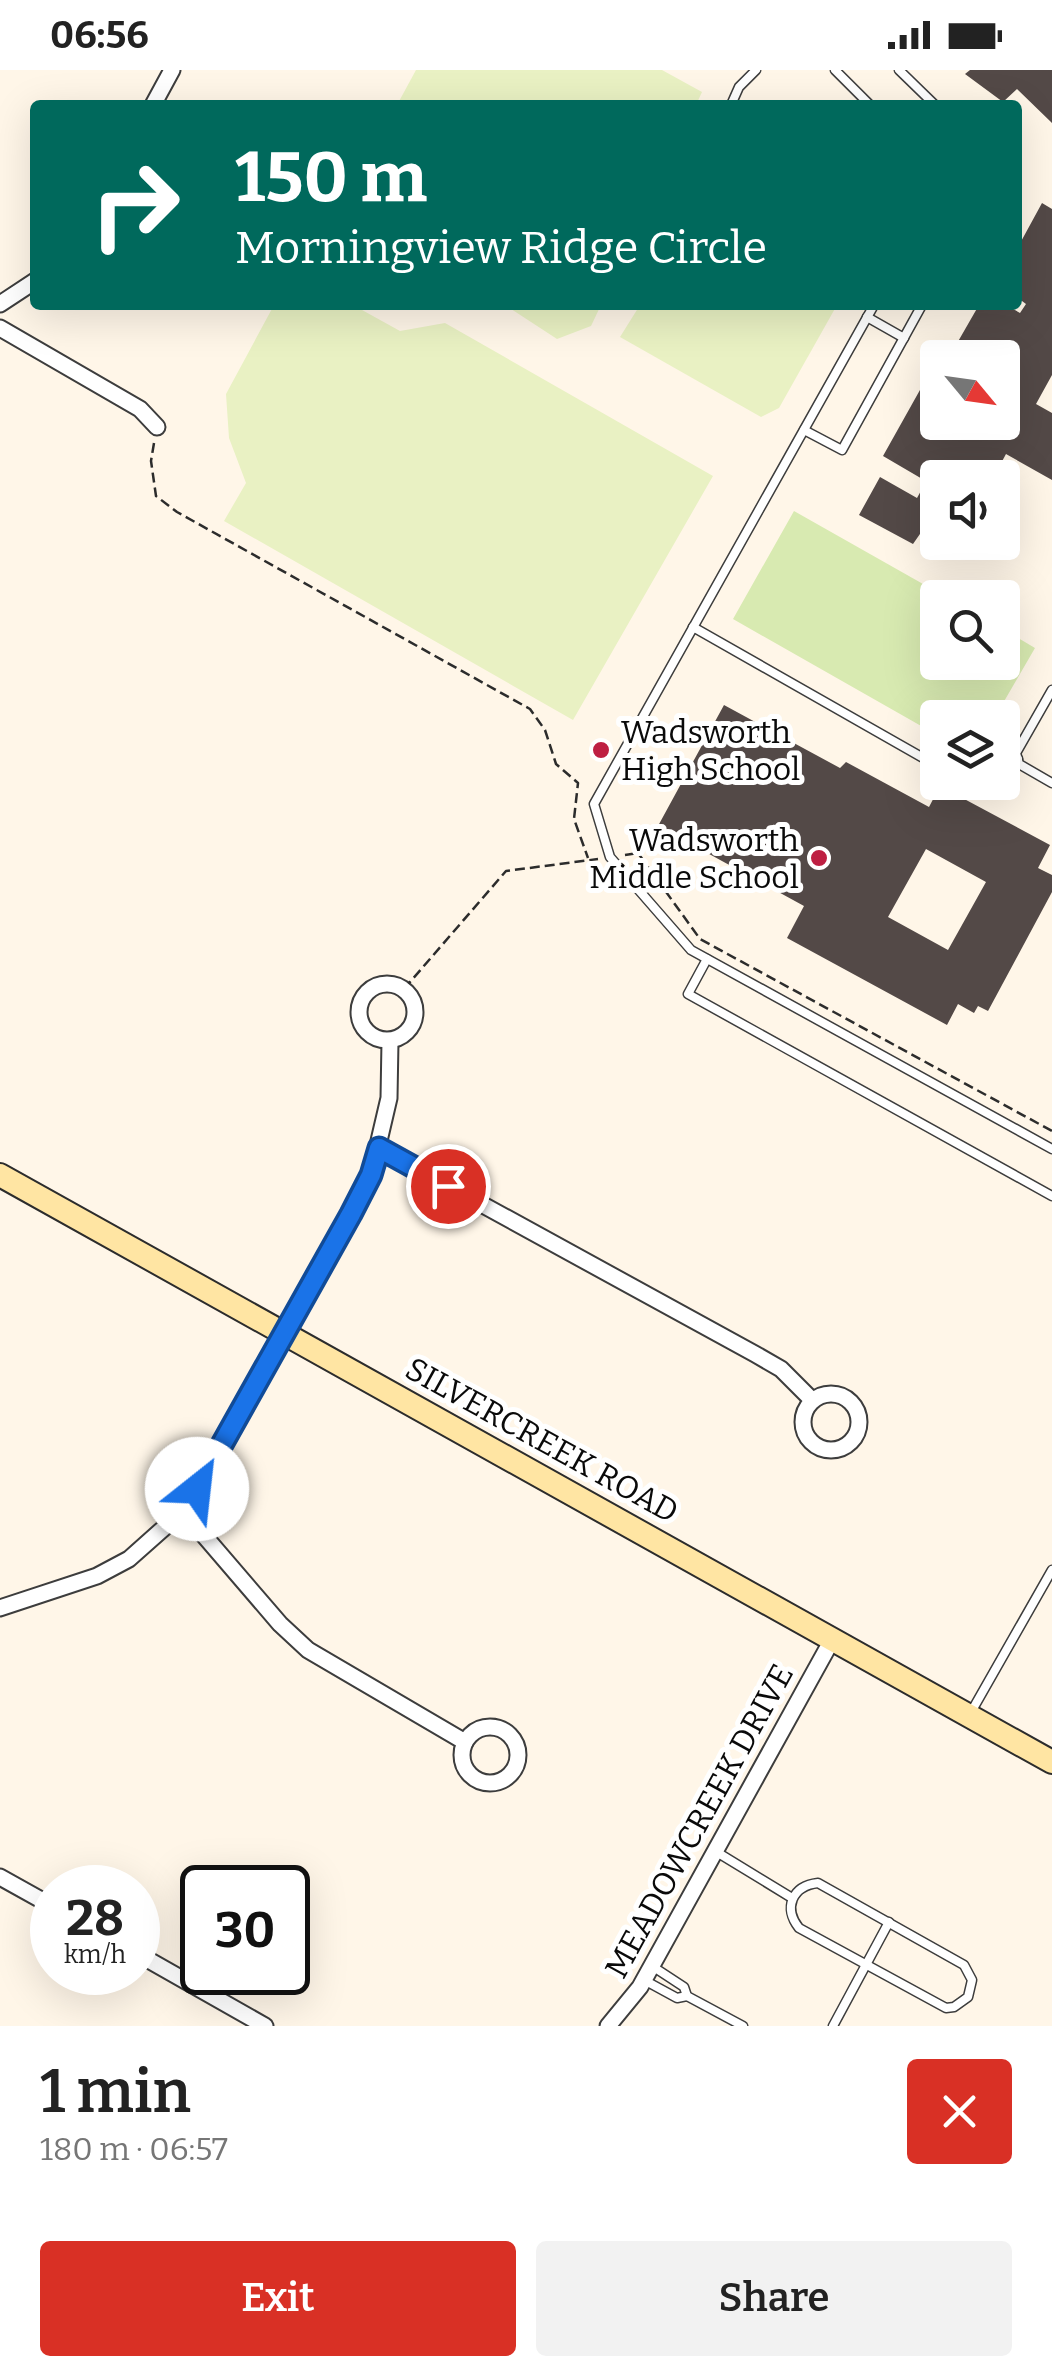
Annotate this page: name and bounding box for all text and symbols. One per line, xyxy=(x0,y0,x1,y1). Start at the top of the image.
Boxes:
text: 06:56 xyxy=(50,12,149,58)
text: 150 m xyxy=(235,136,427,220)
icon: right xyxy=(70,140,200,270)
text: Morningview Ridge Circle xyxy=(235,221,767,275)
north arrow xyxy=(920,340,1020,440)
map controls xyxy=(920,340,1020,800)
button: sound xyxy=(920,460,1020,560)
button: search xyxy=(920,580,1020,680)
button: layers xyxy=(920,700,1020,800)
place label: Wadsworth High School xyxy=(621,713,800,788)
marker: Wadsworth High School xyxy=(590,739,612,761)
place label: Wadsworth Middle School xyxy=(589,821,799,896)
marker: Wadsworth Middle School xyxy=(808,847,830,869)
pin xyxy=(406,1144,491,1229)
icon: arrive xyxy=(421,1159,476,1214)
street label: SILVERCREEK ROAD xyxy=(399,1349,685,1531)
position arrow xyxy=(145,1437,249,1541)
street label: MEADOWCREEK DRIVE xyxy=(597,1658,801,1984)
speed limit sign: 30 xyxy=(180,1865,310,1995)
text: 28 xyxy=(66,1888,124,1948)
text: km/h xyxy=(64,1940,126,1970)
text: 1 min xyxy=(40,2056,191,2128)
button: close xyxy=(907,2059,1012,2164)
text: 180 m · 06:57 xyxy=(40,2130,228,2168)
button: Exit xyxy=(40,2241,516,2356)
button: Share xyxy=(536,2241,1012,2356)

